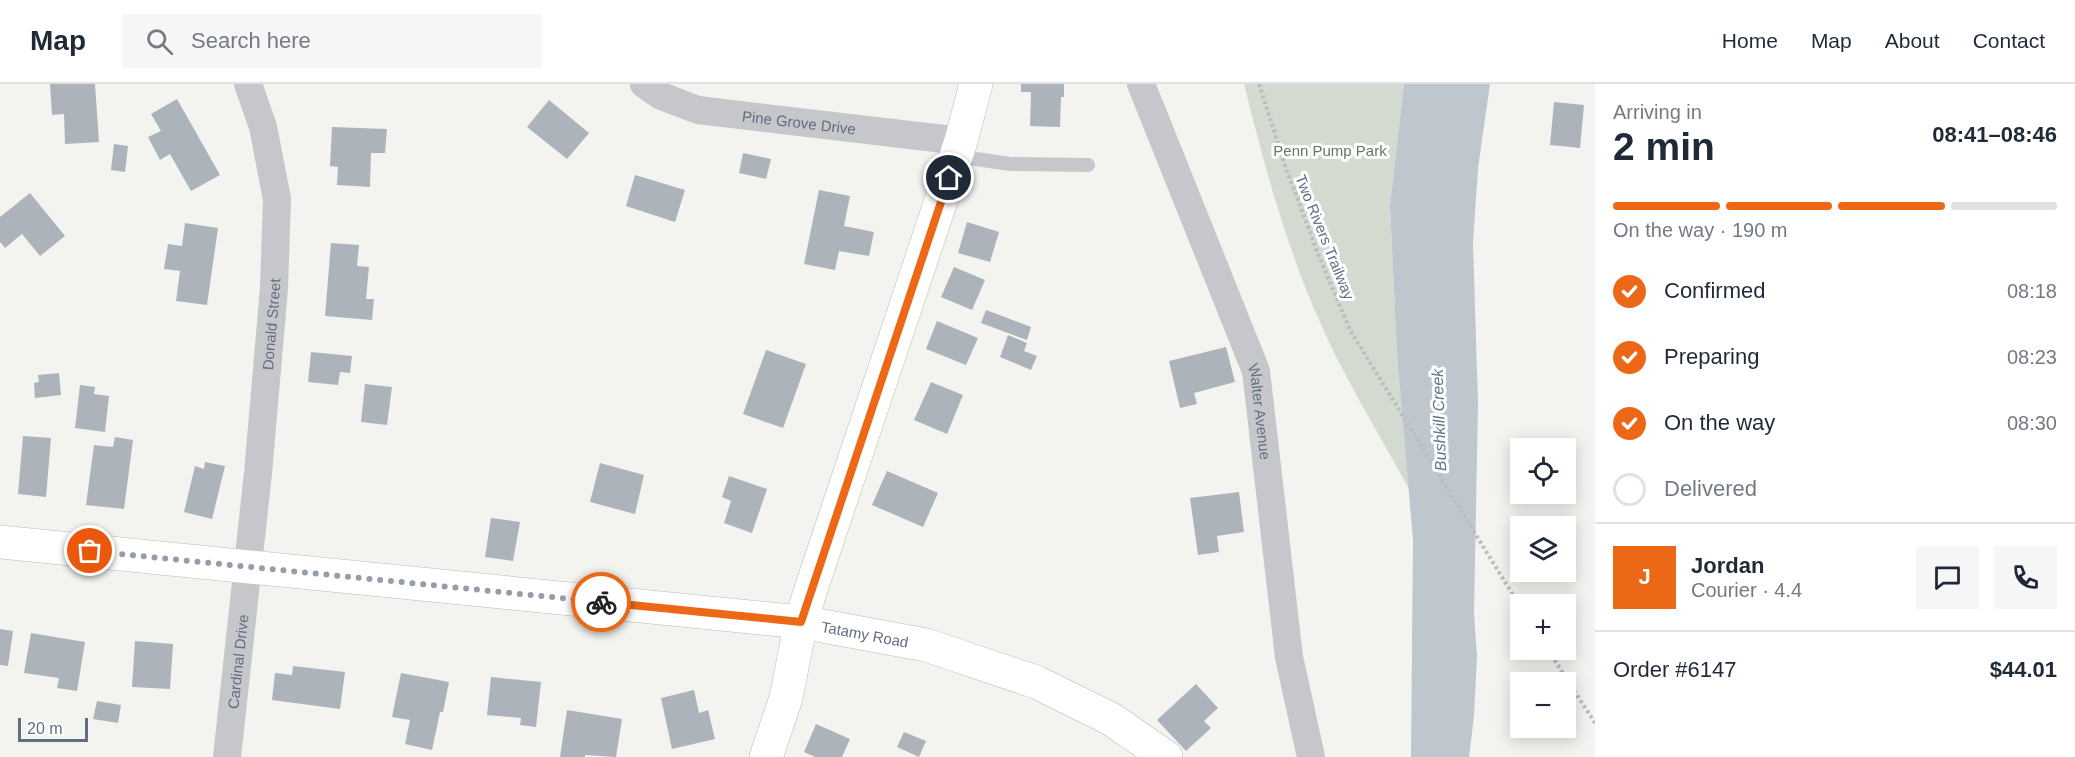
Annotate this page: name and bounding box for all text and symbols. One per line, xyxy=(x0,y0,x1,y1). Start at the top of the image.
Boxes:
search box xyxy=(122,14,542,68)
text: Map xyxy=(30,25,86,56)
icon: search xyxy=(143,25,176,58)
text: Search here xyxy=(191,28,311,53)
text: Home xyxy=(1722,29,1778,52)
text: Map xyxy=(1811,29,1852,52)
text: About xyxy=(1885,29,1940,52)
text: Contact xyxy=(1973,29,2045,52)
text: Arriving in xyxy=(1613,101,1702,123)
street label: Pine Grove Drive xyxy=(741,107,857,137)
text: 08:41–08:46 xyxy=(1932,122,2057,147)
text: 2 min xyxy=(1613,125,1715,168)
park label: Penn Pump Park xyxy=(1273,142,1387,159)
pin xyxy=(923,152,974,203)
icon: home xyxy=(932,161,965,194)
street label: Two Rivers Trailway xyxy=(1292,172,1358,302)
text: On the way · 190 m xyxy=(1613,219,1788,241)
icon: check xyxy=(1613,275,1646,308)
street label: Donald Street xyxy=(258,277,283,371)
text: Confirmed xyxy=(1664,278,1765,303)
text: 08:18 xyxy=(2007,280,2057,302)
icon: check xyxy=(1613,341,1646,374)
text: Preparing xyxy=(1664,344,1759,369)
text: 08:23 xyxy=(2007,346,2057,368)
street label: Walter Avenue xyxy=(1245,361,1275,461)
water label: Bushkill Creek xyxy=(1429,368,1449,471)
icon: check xyxy=(1613,407,1646,440)
text: On the way xyxy=(1664,410,1775,435)
text: 08:30 xyxy=(2007,412,2057,434)
map controls xyxy=(1510,438,1576,738)
button: locate xyxy=(1510,438,1576,504)
text: Delivered xyxy=(1664,476,1757,501)
button: layers xyxy=(1510,516,1576,582)
pin xyxy=(64,525,115,576)
icon: bag xyxy=(73,534,106,567)
button: chat xyxy=(1916,546,1979,609)
button: phone xyxy=(1994,546,2057,609)
text: Jordan xyxy=(1691,553,1764,578)
text: J xyxy=(1638,564,1651,589)
courier xyxy=(571,572,631,632)
text: Courier · 4.4 xyxy=(1691,579,1802,601)
icon: bike xyxy=(585,586,618,619)
button: + xyxy=(1510,594,1576,660)
street label: Cardinal Drive xyxy=(224,613,251,710)
street label: Tatamy Road xyxy=(820,617,910,650)
text: Order #6147 xyxy=(1613,657,1737,682)
text: $44.01 xyxy=(1990,657,2057,682)
button: − xyxy=(1510,672,1576,738)
scale bar xyxy=(18,715,88,742)
text: 20 m xyxy=(27,720,63,737)

